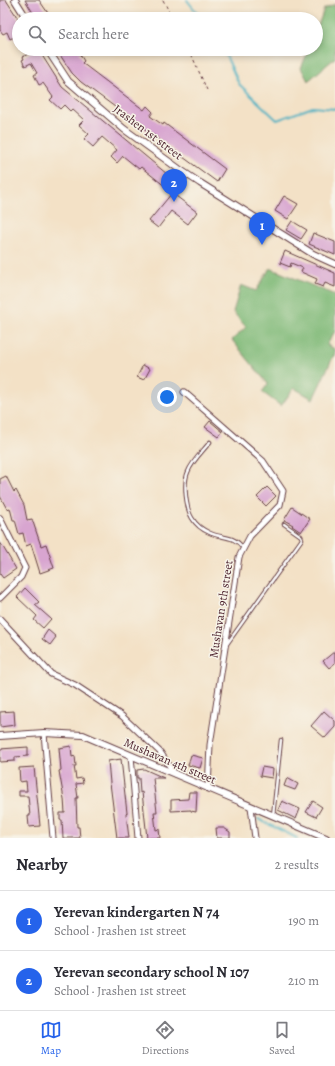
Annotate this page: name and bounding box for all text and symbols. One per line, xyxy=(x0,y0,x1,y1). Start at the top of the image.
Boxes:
search box xyxy=(12,12,323,56)
icon: search xyxy=(26,23,48,45)
text: Search here xyxy=(58,24,129,44)
street label: Jrashen 1st street xyxy=(110,101,186,163)
pin: 2 xyxy=(161,169,187,202)
pin: 1 xyxy=(249,212,275,245)
your location xyxy=(157,387,177,407)
street label: Mushavan 9th street xyxy=(205,559,237,659)
street label: Mushavan 4th street xyxy=(121,734,219,788)
text: Nearby xyxy=(16,853,67,876)
text: 2 results xyxy=(275,856,319,873)
text: Yerevan kindergarten N 74 xyxy=(54,902,220,922)
text: 1 xyxy=(27,912,31,929)
text: 190 m xyxy=(288,912,319,929)
text: School · Jrashen 1st street xyxy=(54,922,186,939)
text: Yerevan secondary school N 107 xyxy=(54,962,249,982)
text: 2 xyxy=(26,972,32,989)
text: 210 m xyxy=(288,972,319,989)
text: School · Jrashen 1st street xyxy=(54,982,186,999)
tab: Map xyxy=(40,1019,62,1058)
tab: Directions xyxy=(142,1019,189,1058)
tab: Saved xyxy=(269,1019,295,1058)

